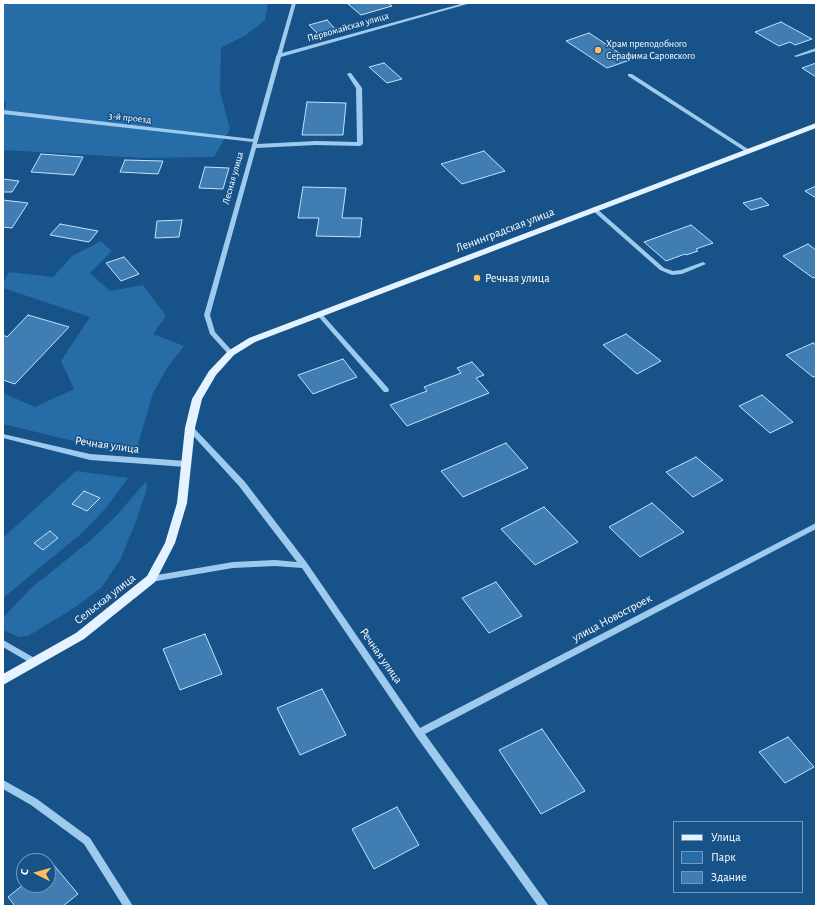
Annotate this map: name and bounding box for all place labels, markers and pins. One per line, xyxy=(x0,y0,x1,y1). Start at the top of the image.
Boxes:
place label: Храм преподобного Серафима Саровского xyxy=(606,38,695,62)
marker: Храм преподобного Серафима Саровского xyxy=(593,45,603,55)
place label: Речная улица xyxy=(485,271,550,285)
marker: Речная улица xyxy=(472,273,482,283)

